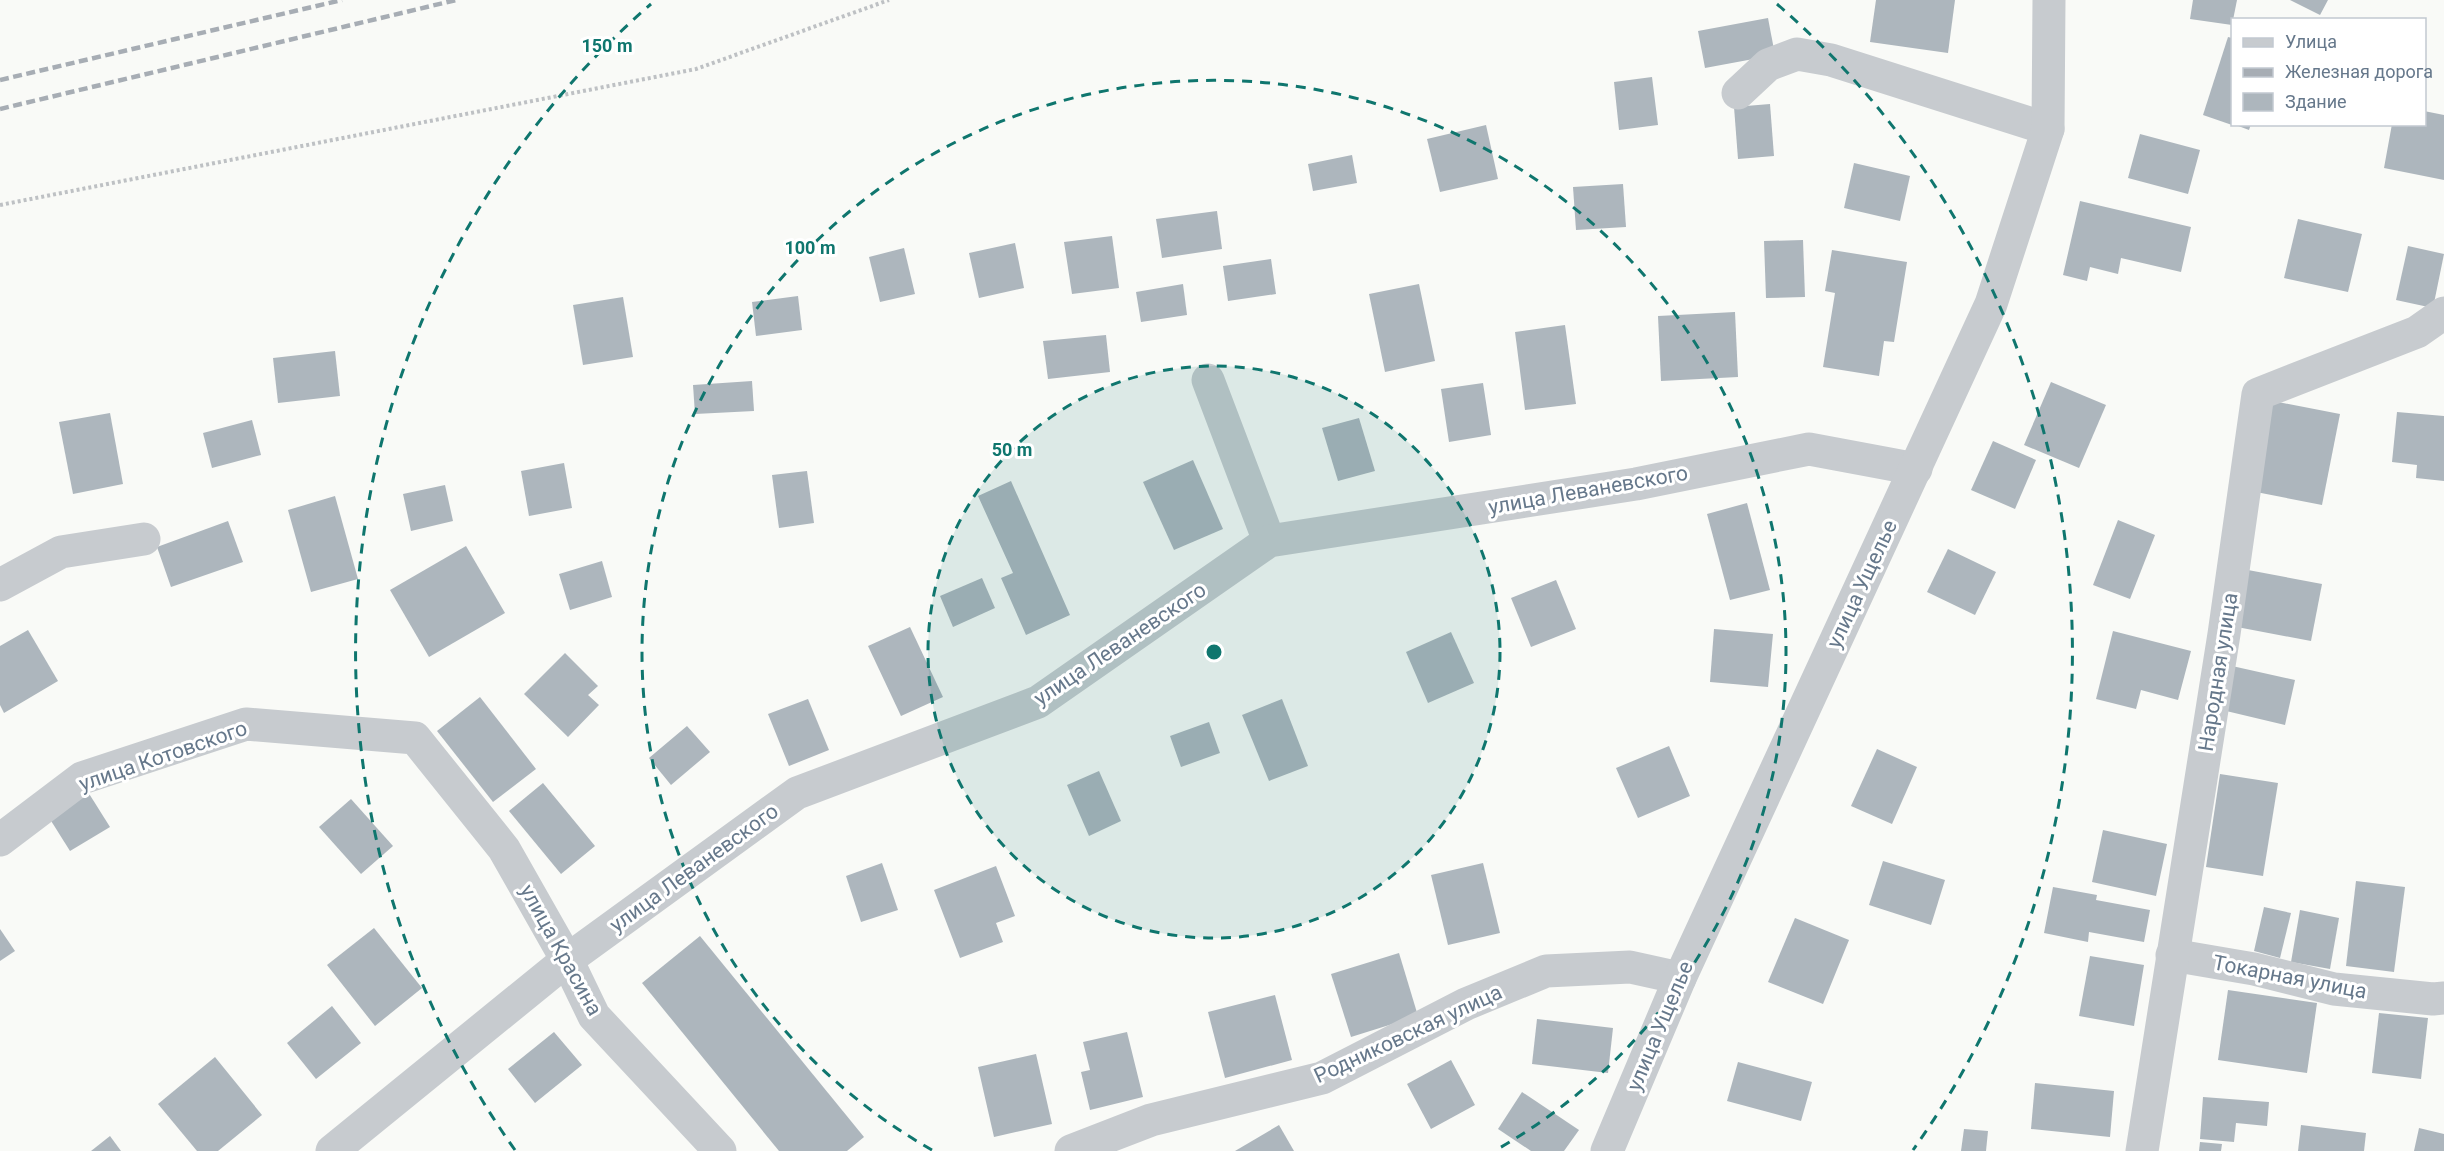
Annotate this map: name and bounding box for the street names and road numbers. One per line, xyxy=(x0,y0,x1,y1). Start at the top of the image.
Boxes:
street label: улица Леваневского xyxy=(1486,461,1690,519)
street label: улица Ущелье xyxy=(1822,516,1902,652)
street label: улица Леваневского xyxy=(1029,577,1211,710)
street label: Народная улица xyxy=(2194,591,2242,753)
street label: улица Котовского xyxy=(76,716,250,796)
street label: улица Леваневского xyxy=(605,799,783,937)
street label: улица Красина xyxy=(515,880,607,1020)
street label: Токарная улица xyxy=(2211,950,2369,1004)
street label: улица Ущелье xyxy=(1622,958,1698,1094)
street label: Родниковская улица xyxy=(1310,980,1506,1088)

